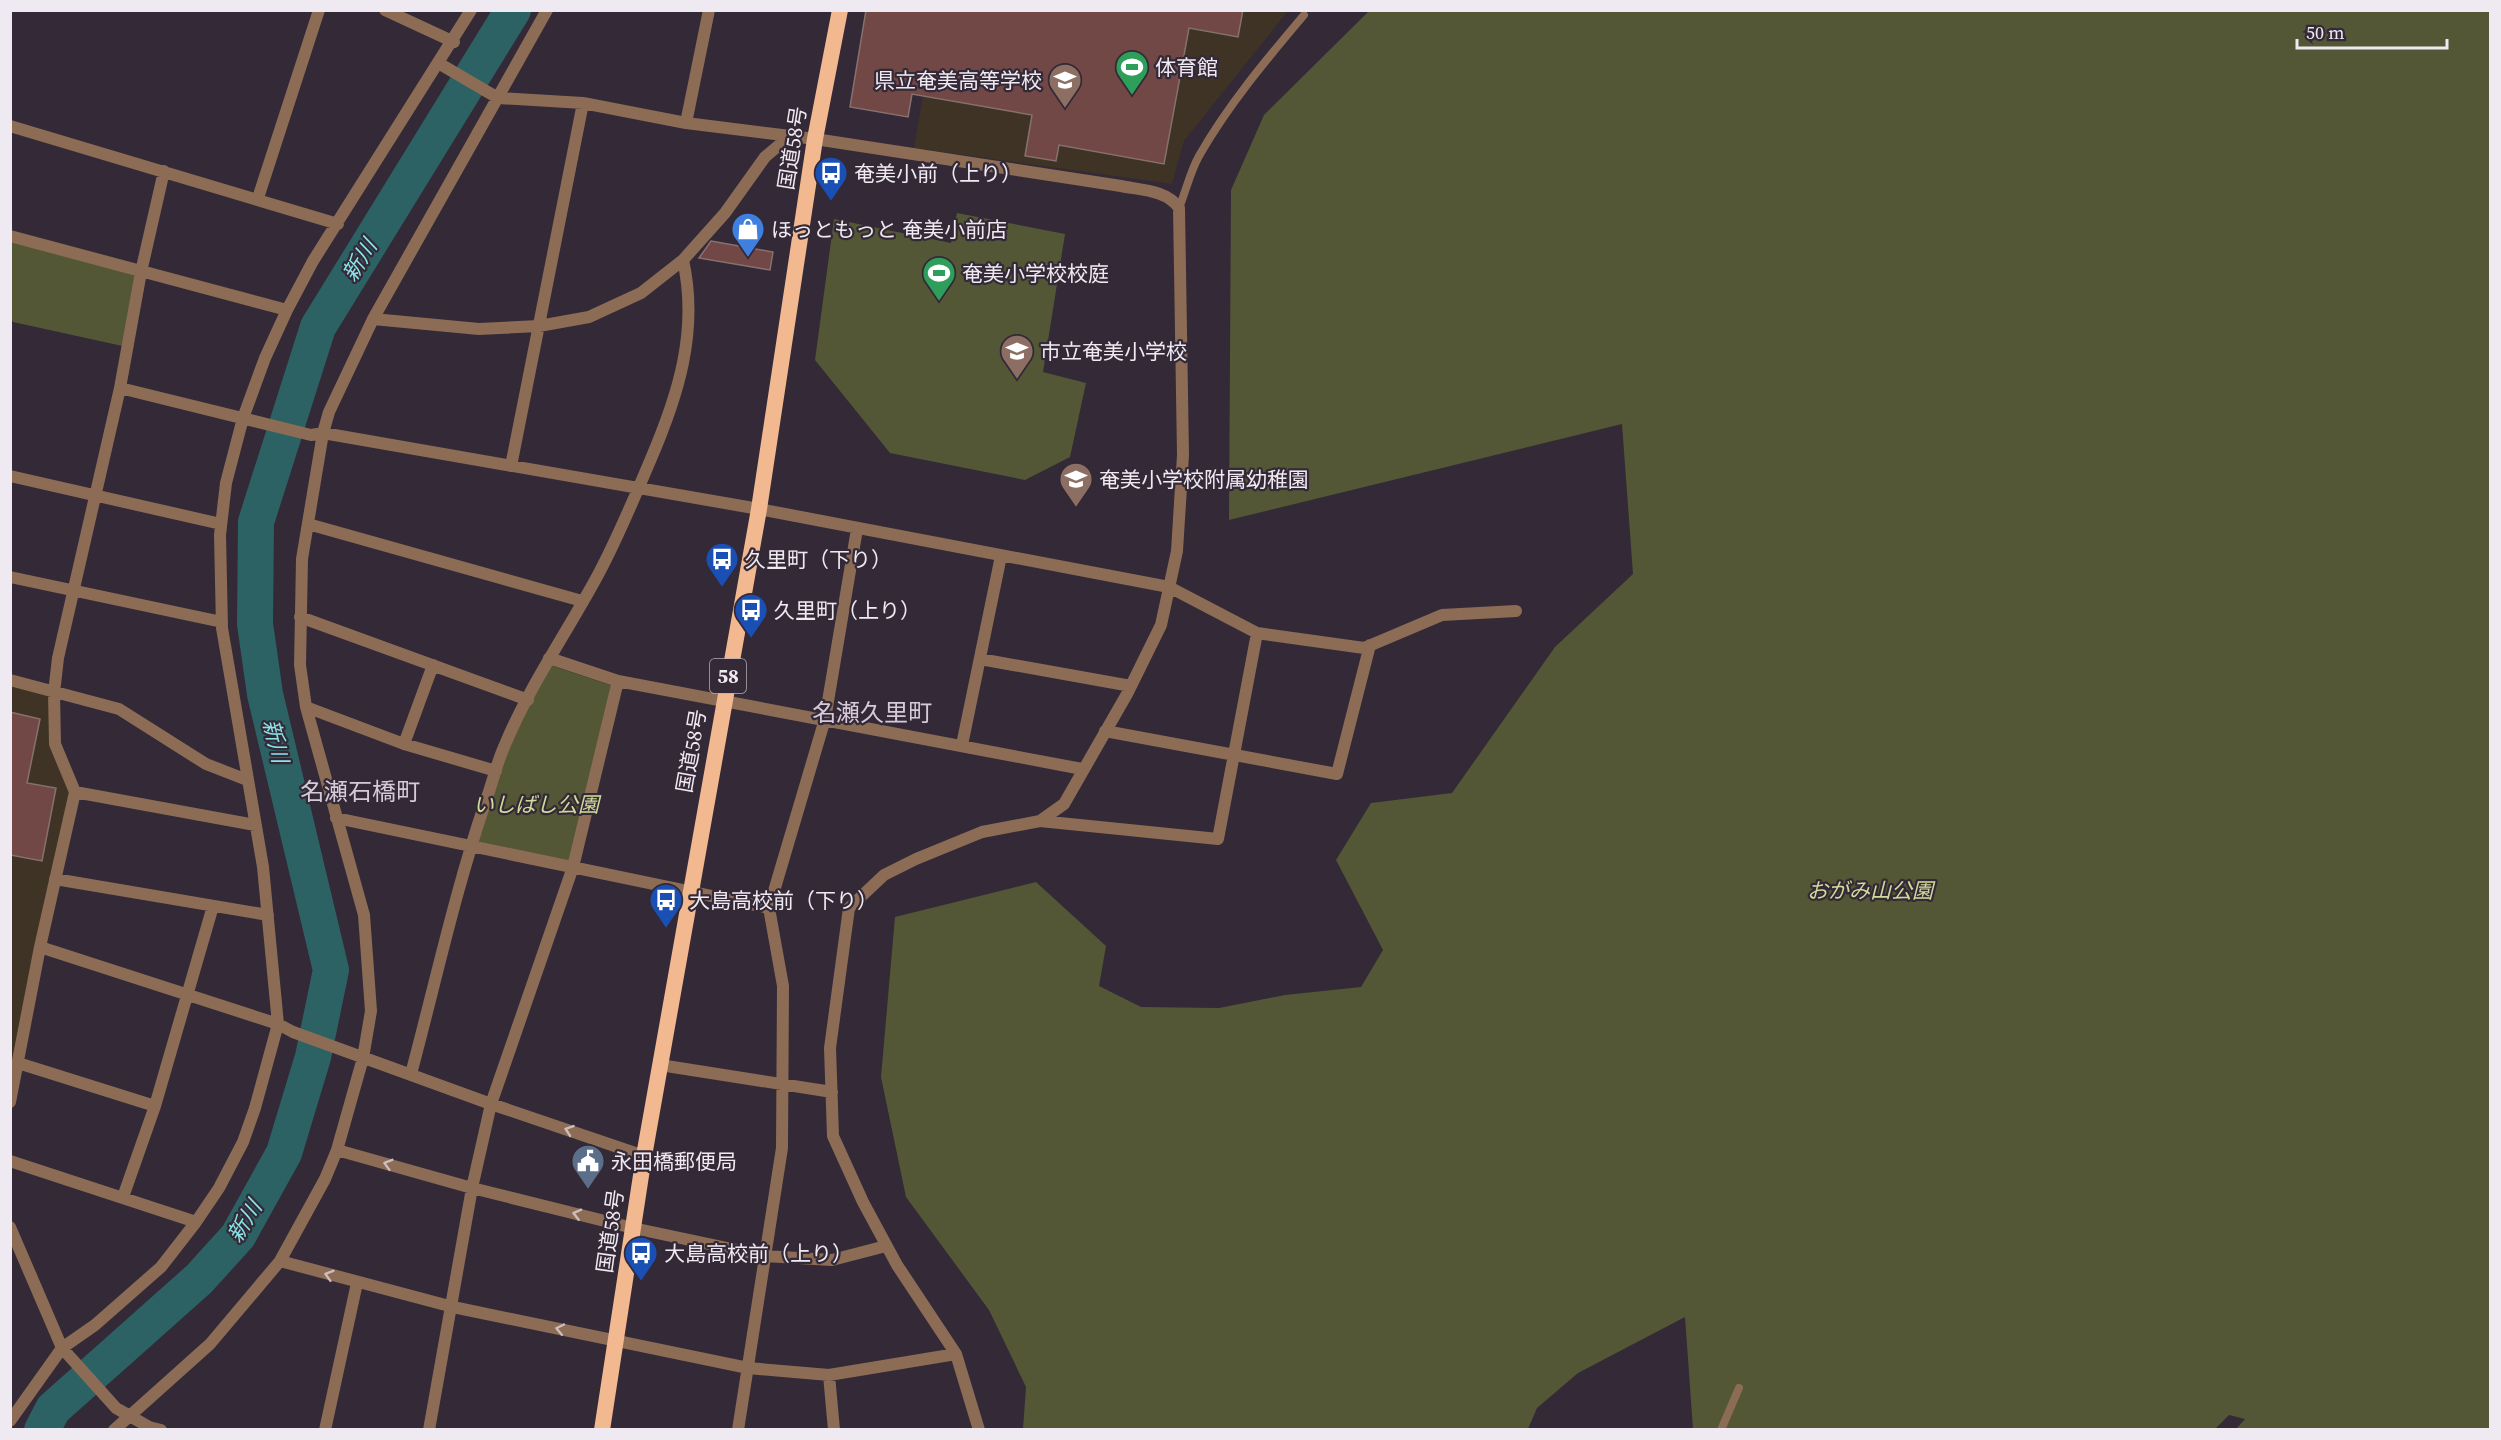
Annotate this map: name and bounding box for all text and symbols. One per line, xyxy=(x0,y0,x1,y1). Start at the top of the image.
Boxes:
scale bar xyxy=(2297,12,2447,50)
text: 50 m xyxy=(2306,20,2344,45)
sports icon: 体育館 xyxy=(1114,49,1150,96)
place label: 体育館 xyxy=(1155,53,1218,82)
school or university icon: 県立奄美高等学校 xyxy=(1047,62,1083,109)
place label: 県立奄美高等学校 xyxy=(874,66,1042,95)
street label: 国道58号 xyxy=(771,104,813,192)
bus stop icon: 奄美小前（上り） xyxy=(813,155,849,202)
place label: 奄美小前（上り） xyxy=(854,159,1022,188)
shop icon: ほっともっと 奄美小前店 xyxy=(730,211,766,258)
place label: ほっともっと 奄美小前店 xyxy=(771,215,1007,244)
water label: 新川 xyxy=(335,232,384,287)
sports icon: 奄美小学校校庭 xyxy=(921,255,957,302)
place label: 奄美小学校校庭 xyxy=(962,259,1109,288)
school or university icon: 市立奄美小学校 xyxy=(999,333,1035,380)
place label: 市立奄美小学校 xyxy=(1040,337,1187,366)
school or university icon: 奄美小学校附属幼稚園 xyxy=(1058,461,1094,508)
place label: 奄美小学校附属幼稚園 xyxy=(1099,465,1309,494)
bus stop icon: 久里町（下り） xyxy=(704,541,740,588)
place label: 久里町（下り） xyxy=(745,545,892,574)
bus stop icon: 久里町（上り） xyxy=(733,592,769,639)
place label: 久里町（上り） xyxy=(774,596,921,625)
road number: 58 xyxy=(710,659,746,693)
district label: 名瀬久里町 xyxy=(812,696,932,729)
street label: 国道58号 xyxy=(669,707,713,795)
water label: 新川 xyxy=(256,716,296,768)
district label: 名瀬石橋町 xyxy=(300,775,420,808)
park label: いしばし公園 xyxy=(473,790,602,819)
park label: おがみ山公園 xyxy=(1807,876,1936,905)
bus stop icon: 大島高校前（下り） xyxy=(648,882,684,929)
place label: 大島高校前（下り） xyxy=(689,886,878,915)
one-way arrow xyxy=(564,1125,575,1138)
public building icon: 永田橋郵便局 xyxy=(570,1143,606,1190)
place label: 永田橋郵便局 xyxy=(611,1147,737,1176)
one-way arrow xyxy=(383,1159,394,1171)
street label: 国道58号 xyxy=(590,1187,630,1275)
water label: 新川 xyxy=(220,1193,269,1248)
one-way arrow xyxy=(572,1208,582,1221)
bus stop icon: 大島高校前（上り） xyxy=(623,1235,659,1282)
place label: 大島高校前（上り） xyxy=(664,1239,853,1268)
one-way arrow xyxy=(324,1270,335,1282)
one-way arrow xyxy=(555,1323,565,1336)

